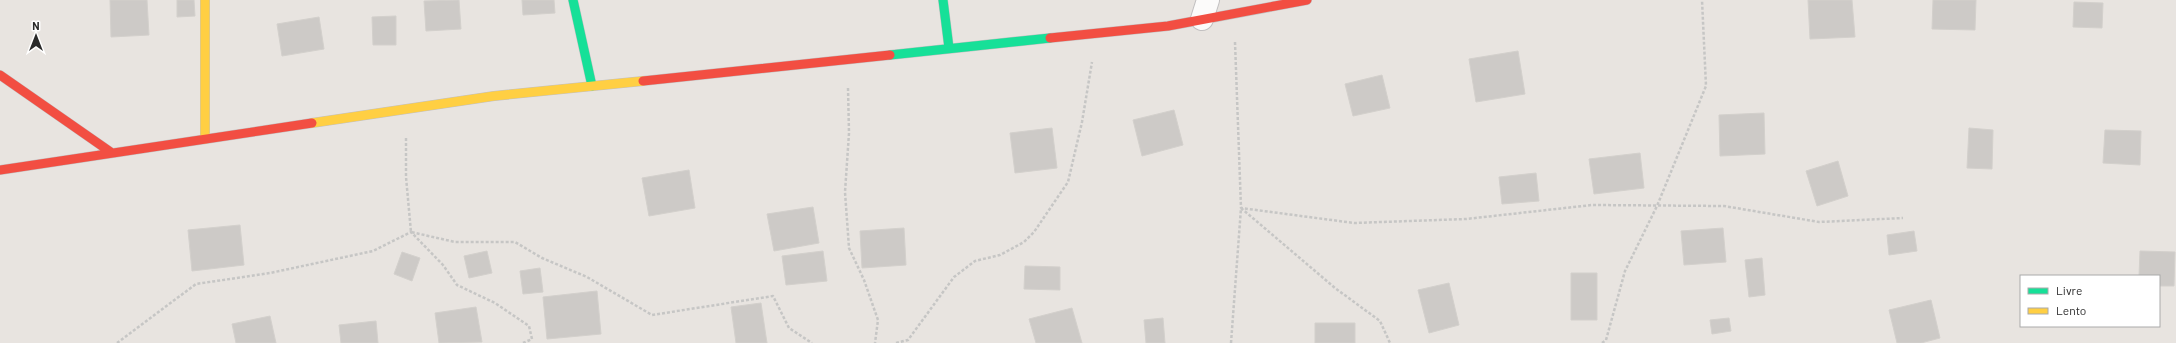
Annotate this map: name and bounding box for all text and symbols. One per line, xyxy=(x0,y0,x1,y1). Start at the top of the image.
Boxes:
north arrow xyxy=(16,16,56,56)
text: N xyxy=(32,19,40,32)
legend xyxy=(2020,275,2160,327)
text: Livre xyxy=(2056,283,2082,297)
text: Lento xyxy=(2056,303,2086,317)

